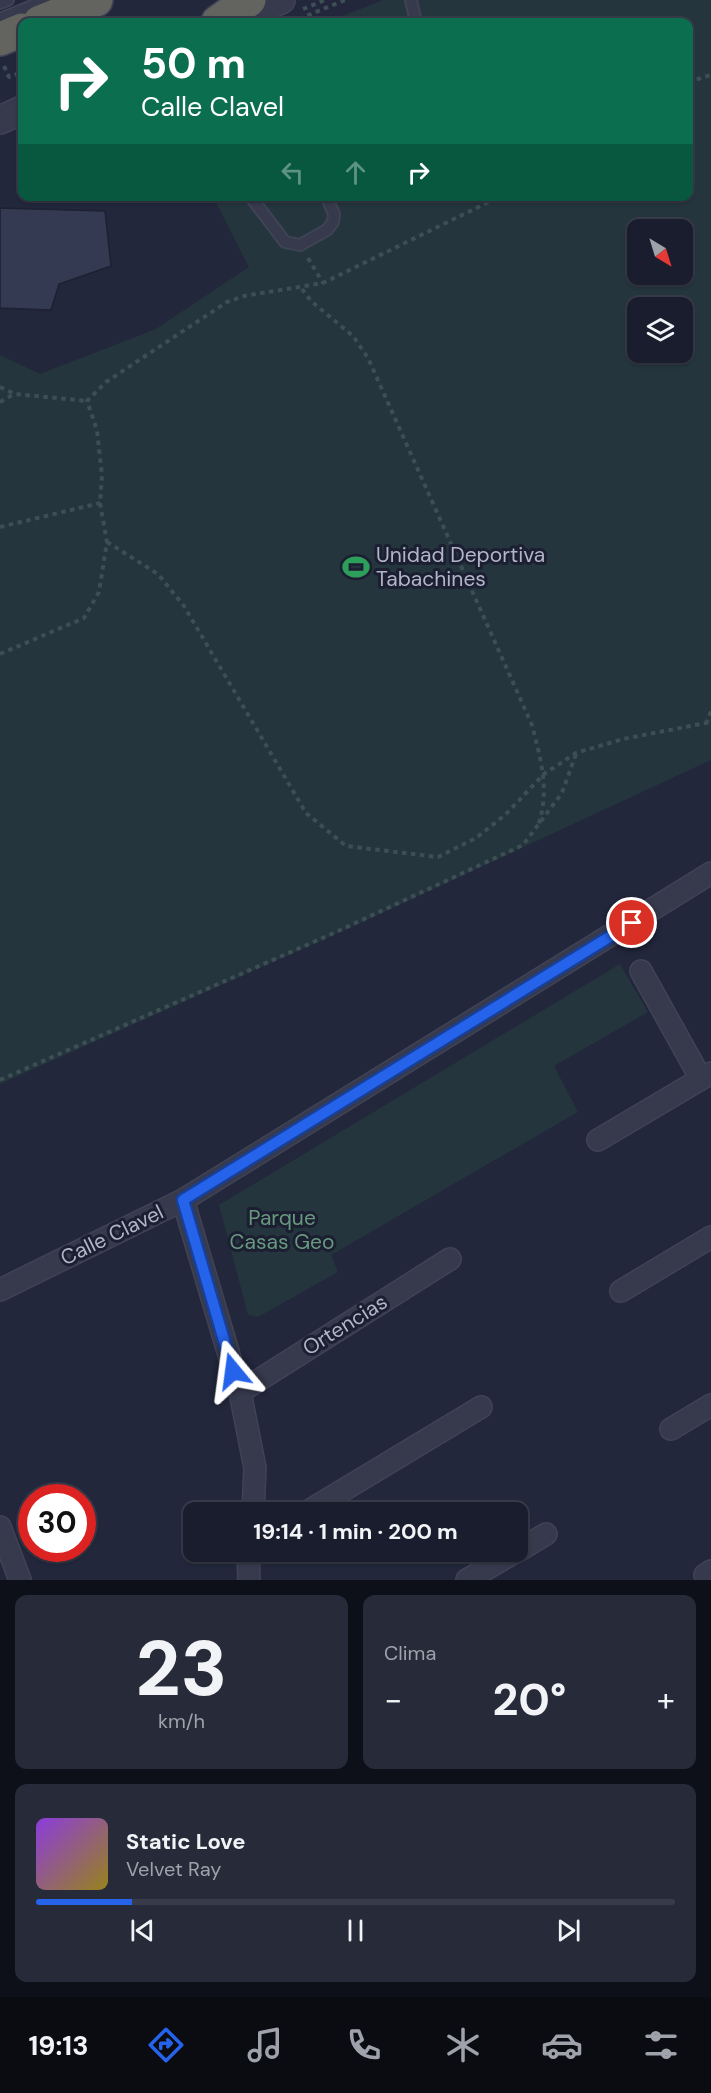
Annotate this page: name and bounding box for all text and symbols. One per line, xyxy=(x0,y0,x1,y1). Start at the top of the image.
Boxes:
text: 50 m xyxy=(141,36,246,91)
icon: right xyxy=(42,42,120,120)
text: Calle Clavel xyxy=(141,89,284,124)
icon: left xyxy=(276,156,309,189)
icon: ahead xyxy=(339,156,372,189)
icon: right xyxy=(402,156,435,189)
north arrow xyxy=(627,219,693,285)
map controls xyxy=(627,219,693,363)
button: layers xyxy=(627,297,693,363)
place label: Unidad Deportiva Tabachines xyxy=(376,541,545,593)
sports icon: Unidad Deportiva Tabachines xyxy=(341,552,371,582)
pin xyxy=(606,897,657,948)
icon: arrive xyxy=(615,906,648,939)
street label: Calle Clavel xyxy=(56,1198,168,1272)
park label: Parque Casas Geo xyxy=(230,1204,334,1256)
street label: Ortencias xyxy=(297,1288,393,1362)
position arrow xyxy=(201,1339,265,1403)
speed limit sign: 30 xyxy=(18,1484,96,1562)
text: 19:14 · 1 min · 200 m xyxy=(253,1517,458,1546)
text: 23 xyxy=(135,1618,228,1719)
text: Clima xyxy=(384,1640,436,1666)
text: 20° xyxy=(493,1670,566,1729)
text: − xyxy=(384,1678,402,1721)
text: + xyxy=(657,1678,675,1721)
text: km/h xyxy=(158,1708,205,1734)
text: Static Love xyxy=(126,1827,246,1856)
text: Velvet Ray xyxy=(126,1856,221,1882)
icon: previous xyxy=(126,1914,159,1947)
icon: pause xyxy=(339,1914,372,1947)
icon: next xyxy=(552,1914,585,1947)
icon: directions xyxy=(145,2024,187,2066)
icon: music xyxy=(244,2024,286,2066)
icon: phone xyxy=(343,2024,385,2066)
icon: climate xyxy=(442,2024,484,2066)
icon: car xyxy=(541,2024,583,2066)
icon: filters xyxy=(640,2024,682,2066)
text: 19:13 xyxy=(29,2028,88,2063)

